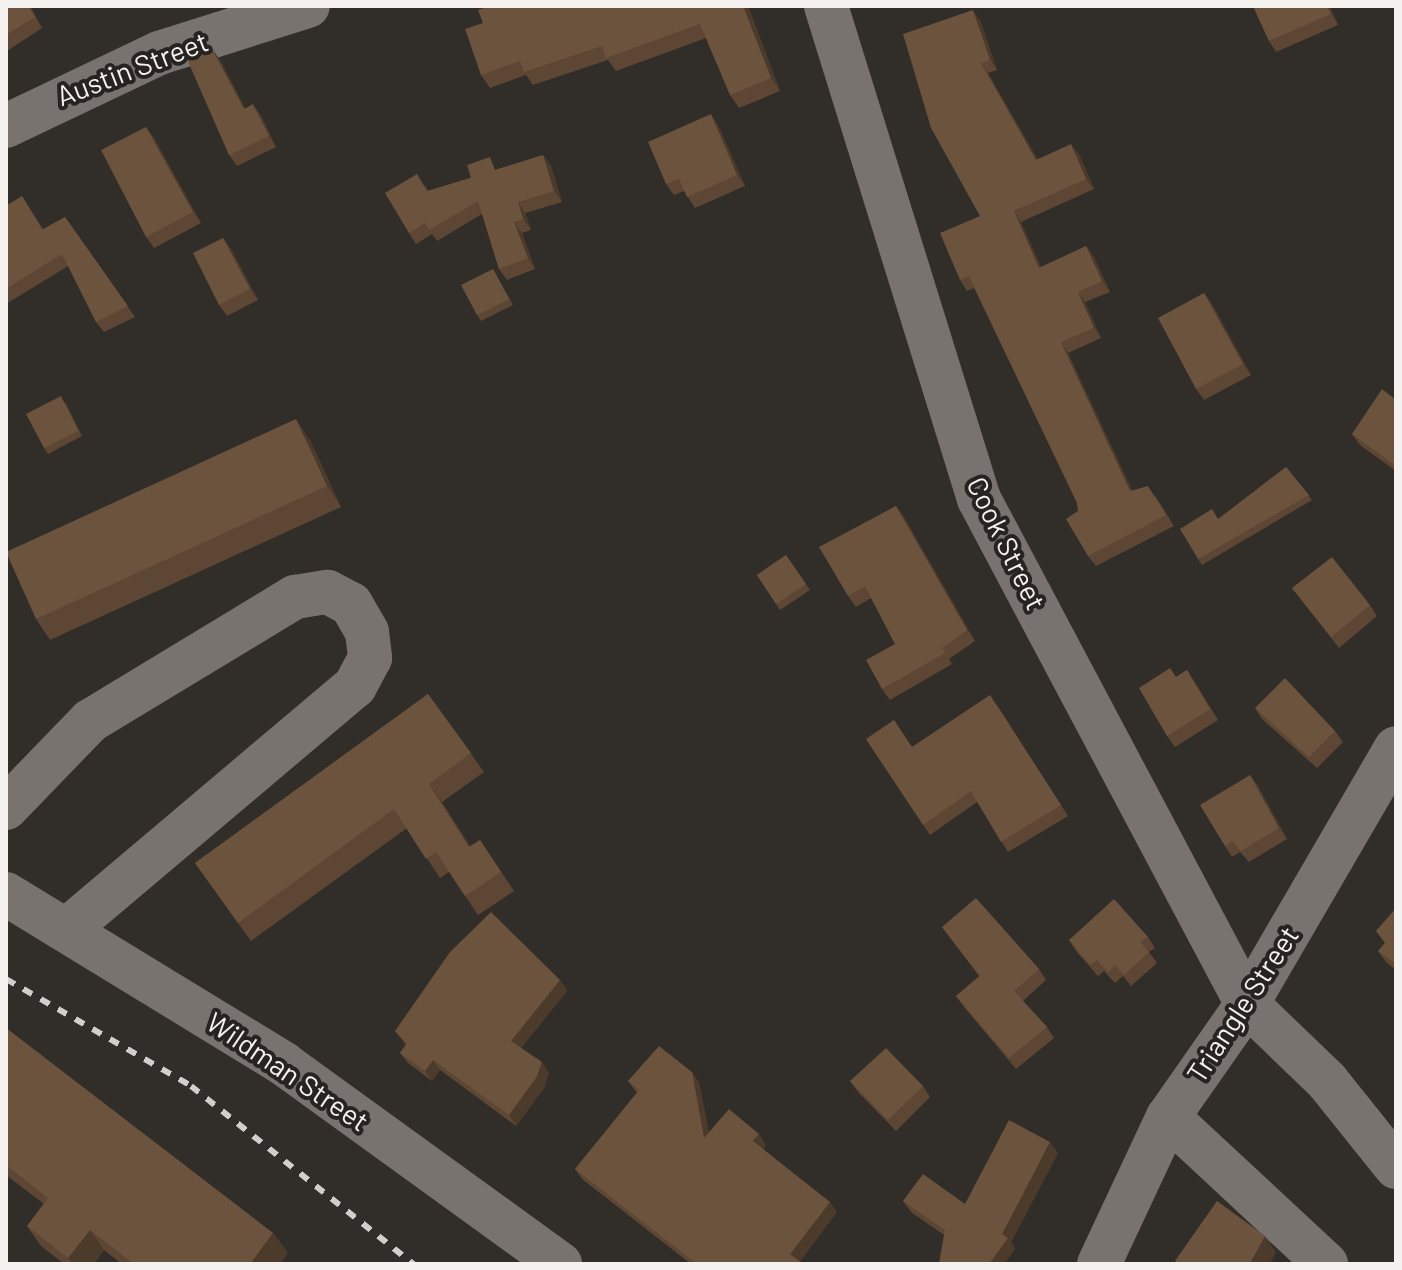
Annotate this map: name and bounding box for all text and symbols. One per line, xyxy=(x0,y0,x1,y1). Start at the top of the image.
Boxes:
street label: Austin Street xyxy=(51,24,213,112)
street label: Cook Street xyxy=(960,471,1054,615)
street label: Triangle Street xyxy=(1179,920,1305,1088)
street label: Wildman Street xyxy=(201,1004,375,1138)

